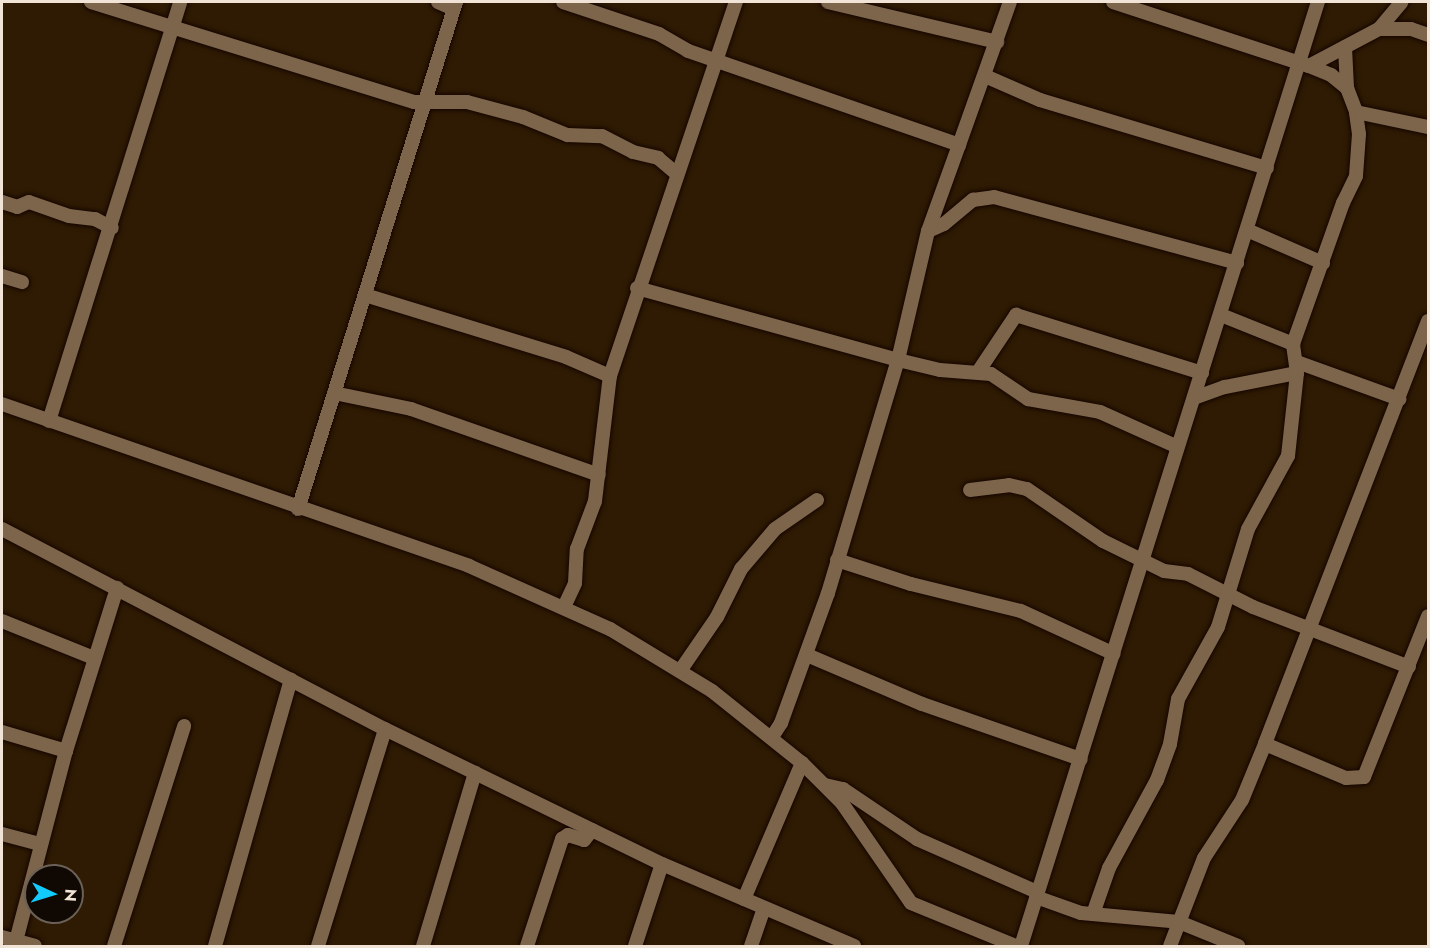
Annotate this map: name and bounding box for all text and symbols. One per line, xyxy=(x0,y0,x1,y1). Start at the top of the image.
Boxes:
north arrow xyxy=(24,864,84,924)
text: N xyxy=(59,888,82,902)

